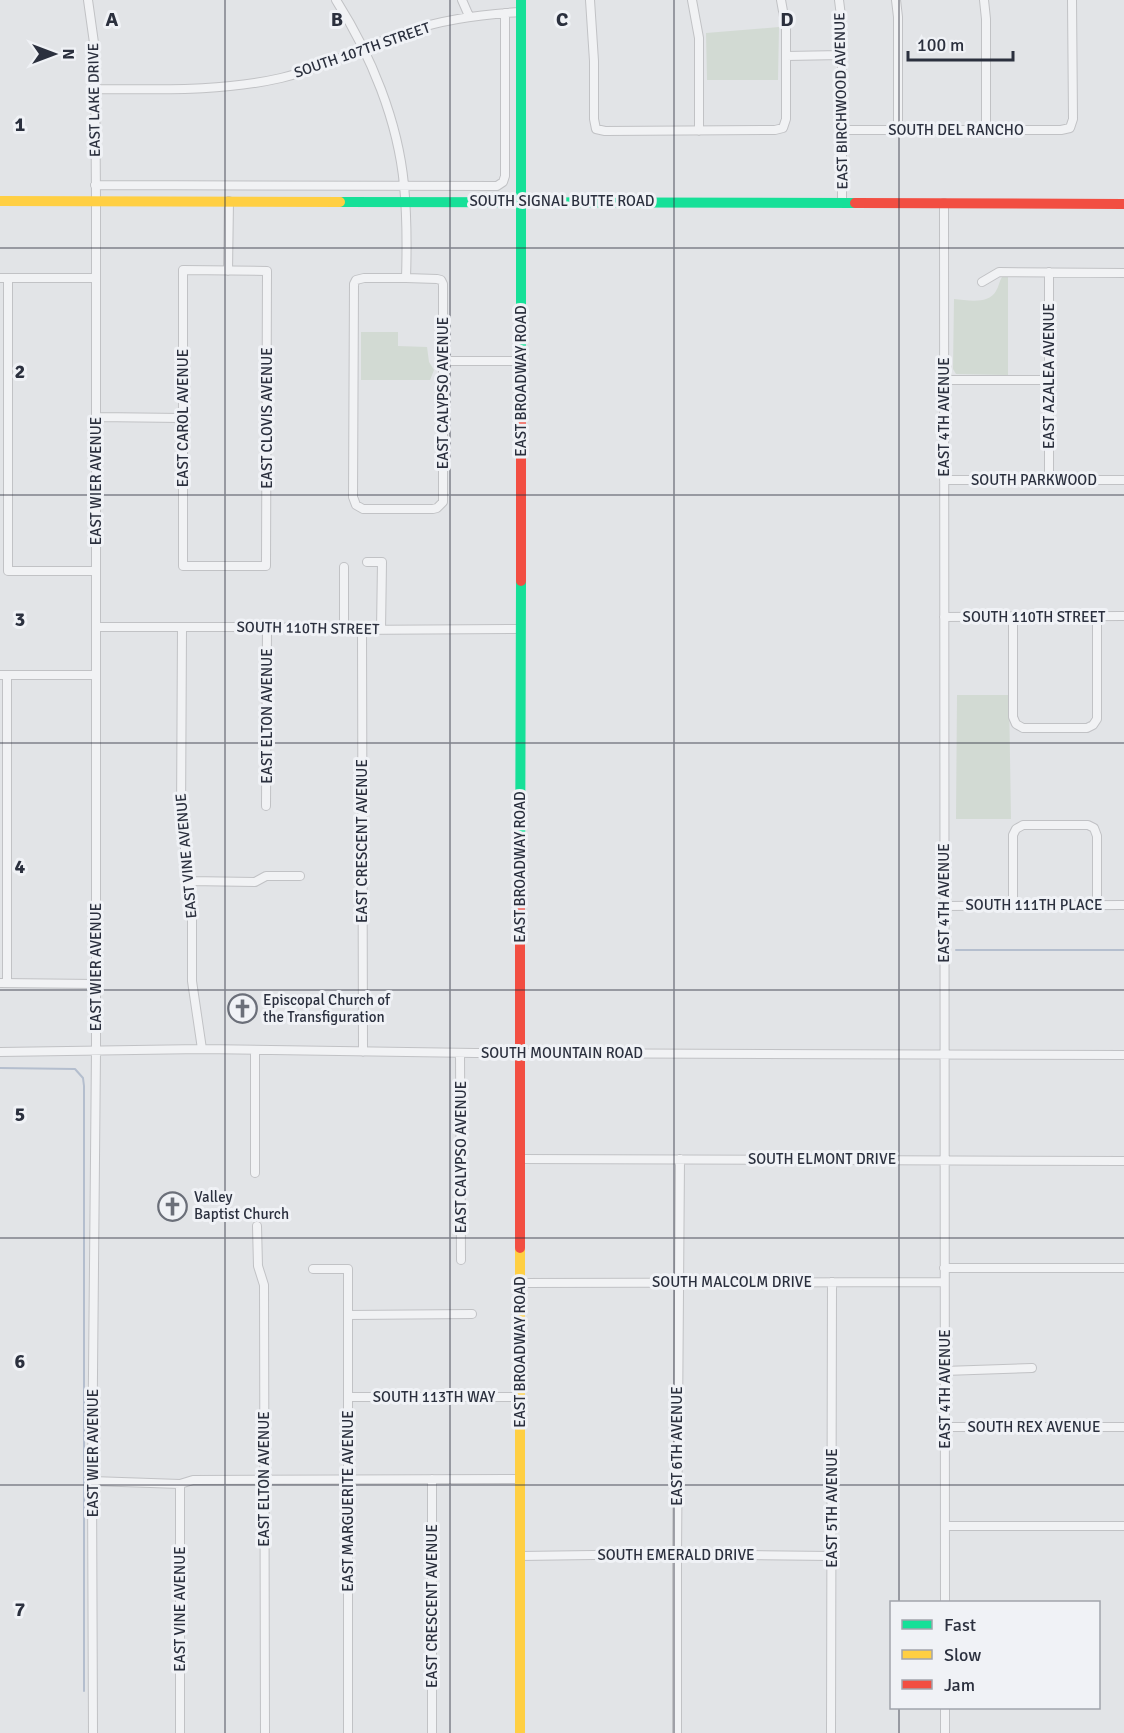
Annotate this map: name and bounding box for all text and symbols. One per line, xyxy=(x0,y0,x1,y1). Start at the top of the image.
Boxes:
text: A xyxy=(106,7,119,32)
text: B xyxy=(331,7,343,32)
text: C xyxy=(556,7,568,32)
text: D xyxy=(780,7,794,32)
street label: EAST BIRCHWOOD AVENUE xyxy=(830,12,852,190)
street label: SOUTH 107TH STREET xyxy=(292,18,433,82)
north arrow xyxy=(24,24,84,84)
scale bar xyxy=(908,24,1013,62)
text: 100 m xyxy=(917,34,964,56)
street label: EAST LAKE DRIVE xyxy=(84,43,104,157)
text: N xyxy=(58,48,78,60)
text: 1 xyxy=(15,112,26,137)
street label: SOUTH DEL RANCHO xyxy=(888,121,1024,139)
street label: SOUTH SIGNAL BUTTE ROAD xyxy=(469,192,655,210)
street label: EAST AZALEA AVENUE xyxy=(1040,303,1058,449)
street label: EAST BROADWAY ROAD xyxy=(512,305,530,457)
street label: EAST CALYPSO AVENUE xyxy=(434,317,452,469)
street label: EAST CLOVIS AVENUE xyxy=(258,347,276,489)
street label: EAST CAROL AVENUE xyxy=(174,349,192,487)
street label: EAST 4TH AVENUE xyxy=(935,357,953,477)
text: 2 xyxy=(15,359,25,384)
street label: EAST WIER AVENUE xyxy=(87,417,105,545)
street label: SOUTH PARKWOOD xyxy=(971,471,1097,489)
text: 3 xyxy=(15,607,25,632)
street label: SOUTH 110TH STREET xyxy=(963,608,1106,626)
street label: SOUTH 110TH STREET xyxy=(236,618,380,638)
street label: EAST ELTON AVENUE xyxy=(258,648,276,784)
street label: EAST CRESCENT AVENUE xyxy=(353,759,371,923)
street label: EAST BROADWAY ROAD xyxy=(511,791,529,943)
street label: EAST VINE AVENUE xyxy=(172,793,200,919)
street label: EAST 4TH AVENUE xyxy=(935,843,953,963)
text: 4 xyxy=(15,854,26,879)
street label: SOUTH 111TH PLACE xyxy=(966,896,1102,914)
street label: EAST WIER AVENUE xyxy=(87,903,105,1031)
place label: Episcopal Church of the Transfiguration xyxy=(263,991,391,1026)
church icon: Episcopal Church of the Transfiguration xyxy=(226,993,258,1025)
street label: SOUTH MOUNTAIN ROAD xyxy=(481,1044,643,1062)
street label: EAST CALYPSO AVENUE xyxy=(452,1081,470,1233)
text: 5 xyxy=(15,1102,25,1127)
street label: SOUTH ELMONT DRIVE xyxy=(748,1150,896,1168)
place label: Valley Baptist Church xyxy=(194,1188,289,1223)
church icon: Valley Baptist Church xyxy=(157,1190,189,1222)
street label: SOUTH MALCOLM DRIVE xyxy=(652,1273,812,1291)
street label: EAST BROADWAY ROAD xyxy=(511,1276,529,1428)
street label: EAST 4TH AVENUE xyxy=(936,1329,954,1449)
text: 6 xyxy=(15,1349,26,1374)
street label: EAST 6TH AVENUE xyxy=(668,1386,686,1506)
street label: SOUTH 113TH WAY xyxy=(373,1388,496,1406)
street label: EAST WIER AVENUE xyxy=(84,1389,102,1517)
street label: EAST MARGUERITE AVENUE xyxy=(339,1410,357,1592)
street label: EAST ELTON AVENUE xyxy=(255,1411,273,1547)
street label: SOUTH REX AVENUE xyxy=(968,1418,1100,1436)
street label: EAST 5TH AVENUE xyxy=(823,1448,841,1568)
street label: EAST CRESCENT AVENUE xyxy=(423,1524,441,1688)
street label: EAST VINE AVENUE xyxy=(171,1546,189,1672)
street label: SOUTH EMERALD DRIVE xyxy=(597,1546,755,1564)
text: 7 xyxy=(15,1597,26,1622)
legend xyxy=(890,1601,1100,1709)
text: Fast xyxy=(944,1614,976,1636)
text: Slow xyxy=(944,1644,981,1666)
text: Jam xyxy=(944,1674,975,1696)

